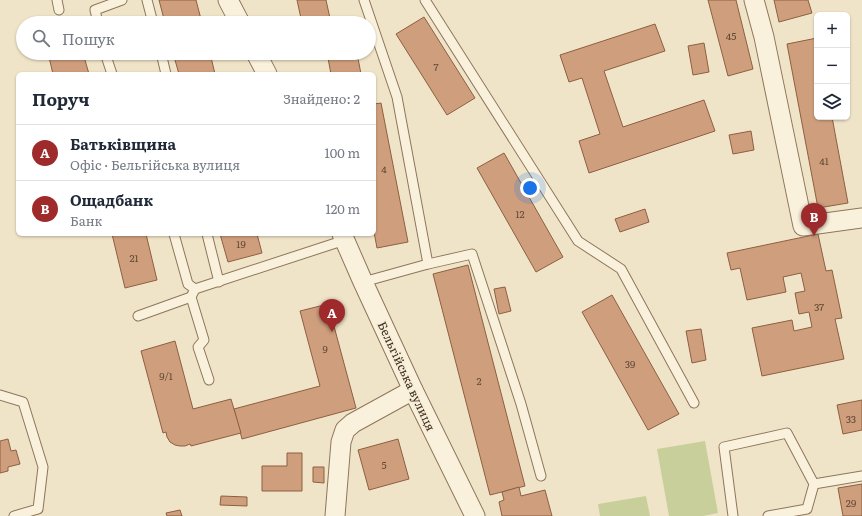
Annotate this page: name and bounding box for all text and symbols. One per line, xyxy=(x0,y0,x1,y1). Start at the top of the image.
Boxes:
map controls xyxy=(814,12,850,120)
button: + xyxy=(814,12,850,48)
search box xyxy=(16,16,376,60)
icon: search xyxy=(30,27,52,49)
text: Пошук xyxy=(62,27,115,50)
house number: 45 xyxy=(726,28,736,43)
button: − xyxy=(814,48,850,84)
house number: 7 xyxy=(433,59,439,74)
button: layers xyxy=(814,84,850,120)
text: Поруч xyxy=(32,86,89,111)
text: Знайдено: 2 xyxy=(283,89,360,108)
text: Батьківщина xyxy=(70,132,176,155)
text: A xyxy=(40,143,50,162)
text: 100 m xyxy=(324,143,360,162)
house number: 41 xyxy=(819,153,829,168)
text: Офіс · Бельгійська вулиця xyxy=(70,155,240,174)
house number: 4 xyxy=(381,161,387,176)
your location xyxy=(520,178,540,198)
text: Ощадбанк xyxy=(70,188,153,211)
text: B xyxy=(41,199,49,218)
text: 120 m xyxy=(325,199,360,218)
pin: B xyxy=(801,203,827,236)
house number: 12 xyxy=(515,206,525,221)
text: Банк xyxy=(70,211,102,230)
house number: 19 xyxy=(236,236,246,251)
house number: 21 xyxy=(129,250,139,265)
pin: A xyxy=(319,299,345,332)
house number: 37 xyxy=(814,299,824,314)
street label: Бельгійська вулиця xyxy=(374,318,440,434)
house number: 9 xyxy=(322,341,328,356)
house number: 39 xyxy=(625,356,635,371)
house number: 9/1 xyxy=(159,368,173,383)
house number: 2 xyxy=(476,373,482,388)
house number: 33 xyxy=(846,411,856,426)
house number: 5 xyxy=(381,457,387,472)
house number: 29 xyxy=(846,495,856,510)

